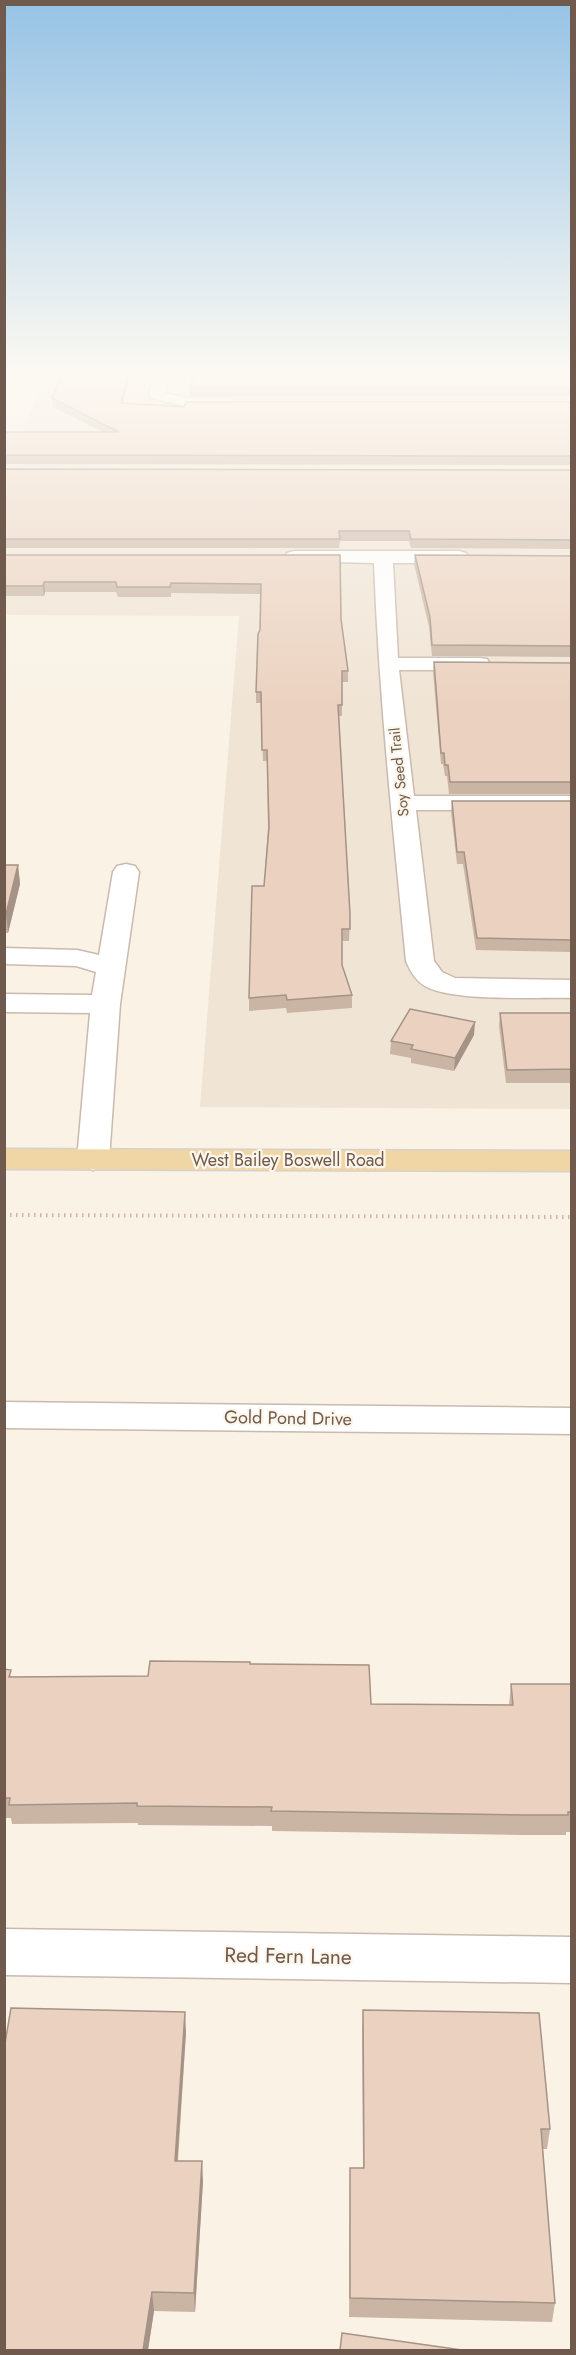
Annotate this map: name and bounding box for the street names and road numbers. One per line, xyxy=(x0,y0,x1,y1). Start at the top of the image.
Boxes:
street label: Soy Seed Trail xyxy=(383,726,415,818)
street label: West Bailey Boswell Road xyxy=(191,1147,385,1173)
street label: Gold Pond Drive xyxy=(224,1404,352,1432)
street label: Red Fern Lane xyxy=(224,1940,352,1972)

